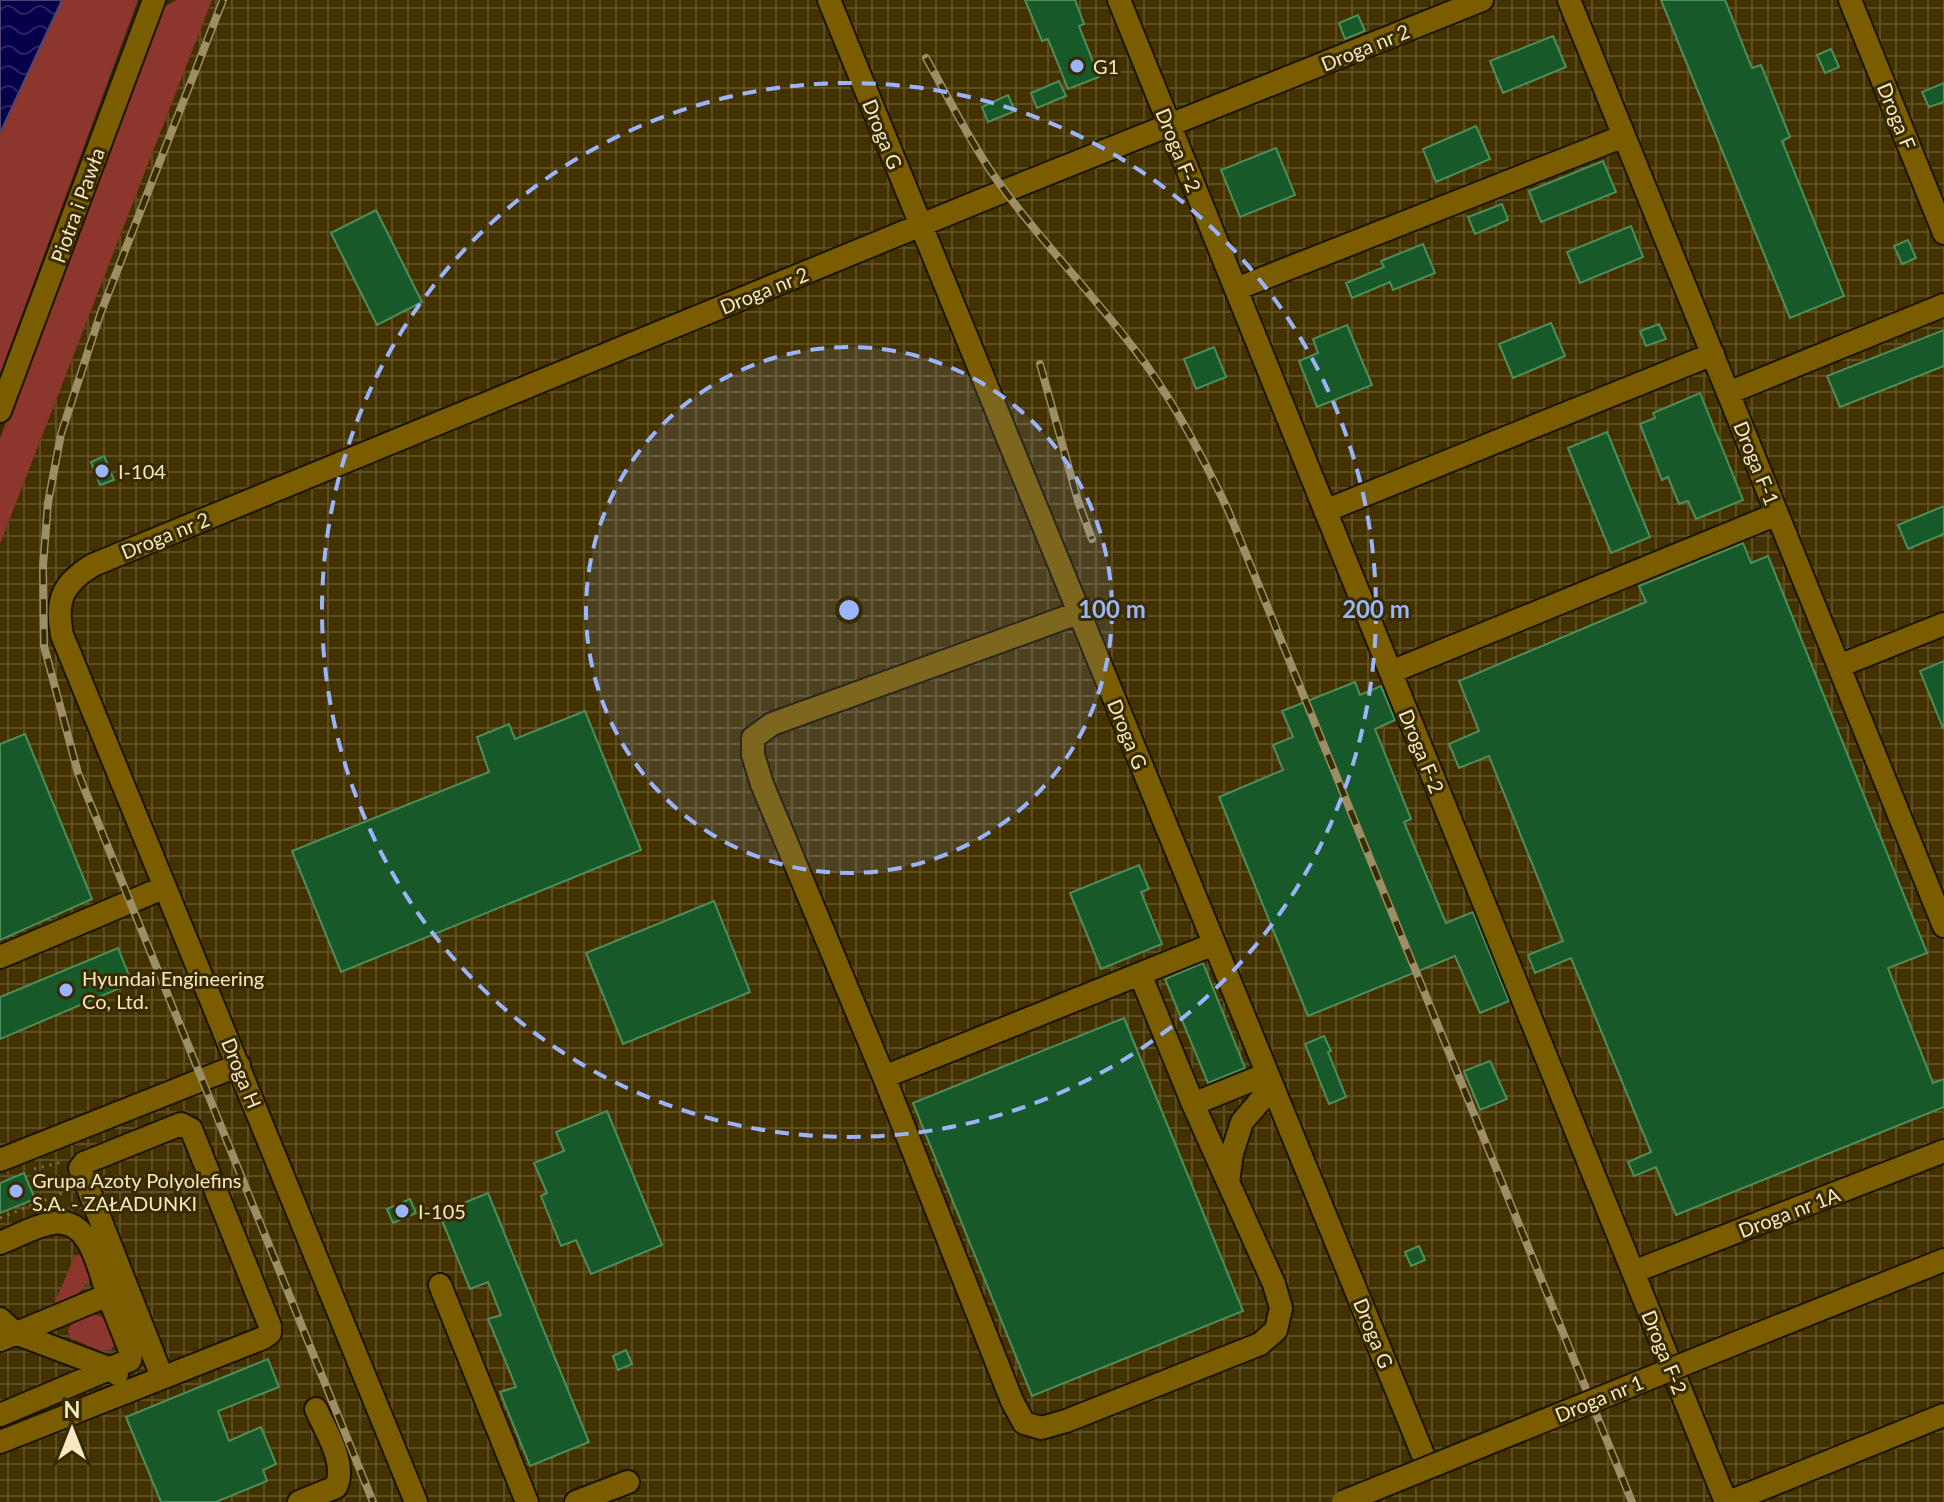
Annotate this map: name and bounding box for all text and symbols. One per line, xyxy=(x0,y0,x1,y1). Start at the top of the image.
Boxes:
street label: Droga nr 2 xyxy=(1317,18,1413,76)
place label: G1 xyxy=(1093,54,1119,78)
marker: G1 xyxy=(1068,57,1086,75)
street label: Droga F xyxy=(1873,79,1921,153)
street label: Droga G xyxy=(858,96,908,172)
street label: Droga F-2 xyxy=(1151,104,1207,196)
street label: Piotra i Pawła xyxy=(45,144,109,266)
street label: Droga nr 2 xyxy=(716,261,812,319)
street label: Droga F-1 xyxy=(1729,417,1785,509)
place label: I-104 xyxy=(118,459,166,483)
marker: I-104 xyxy=(93,462,111,480)
street label: Droga nr 2 xyxy=(117,506,213,564)
text: 100 m xyxy=(1078,594,1146,623)
text: 200 m xyxy=(1342,594,1410,623)
centre of rings xyxy=(835,596,863,624)
street label: Droga G xyxy=(1103,696,1153,772)
street label: Droga F-2 xyxy=(1394,705,1450,797)
place label: Hyundai Engineering Co, Ltd. xyxy=(82,966,264,1013)
marker: Hyundai Engineering Co, Ltd. xyxy=(57,981,75,999)
street label: Droga H xyxy=(217,1034,267,1112)
place label: Grupa Azoty Polyolefins S.A. - ZAŁADUNKI xyxy=(32,1168,242,1215)
street label: Droga nr 1A xyxy=(1735,1181,1844,1242)
marker: Grupa Azoty Polyolefins S.A. - ZAŁADUNKI xyxy=(7,1182,25,1200)
place label: I-105 xyxy=(418,1199,466,1223)
marker: I-105 xyxy=(393,1202,411,1220)
street label: Droga G xyxy=(1349,1295,1399,1371)
street label: Droga F-2 xyxy=(1637,1306,1693,1398)
street label: Droga nr 1 xyxy=(1551,1369,1647,1427)
north arrow xyxy=(32,1390,112,1470)
text: N xyxy=(64,1396,80,1423)

